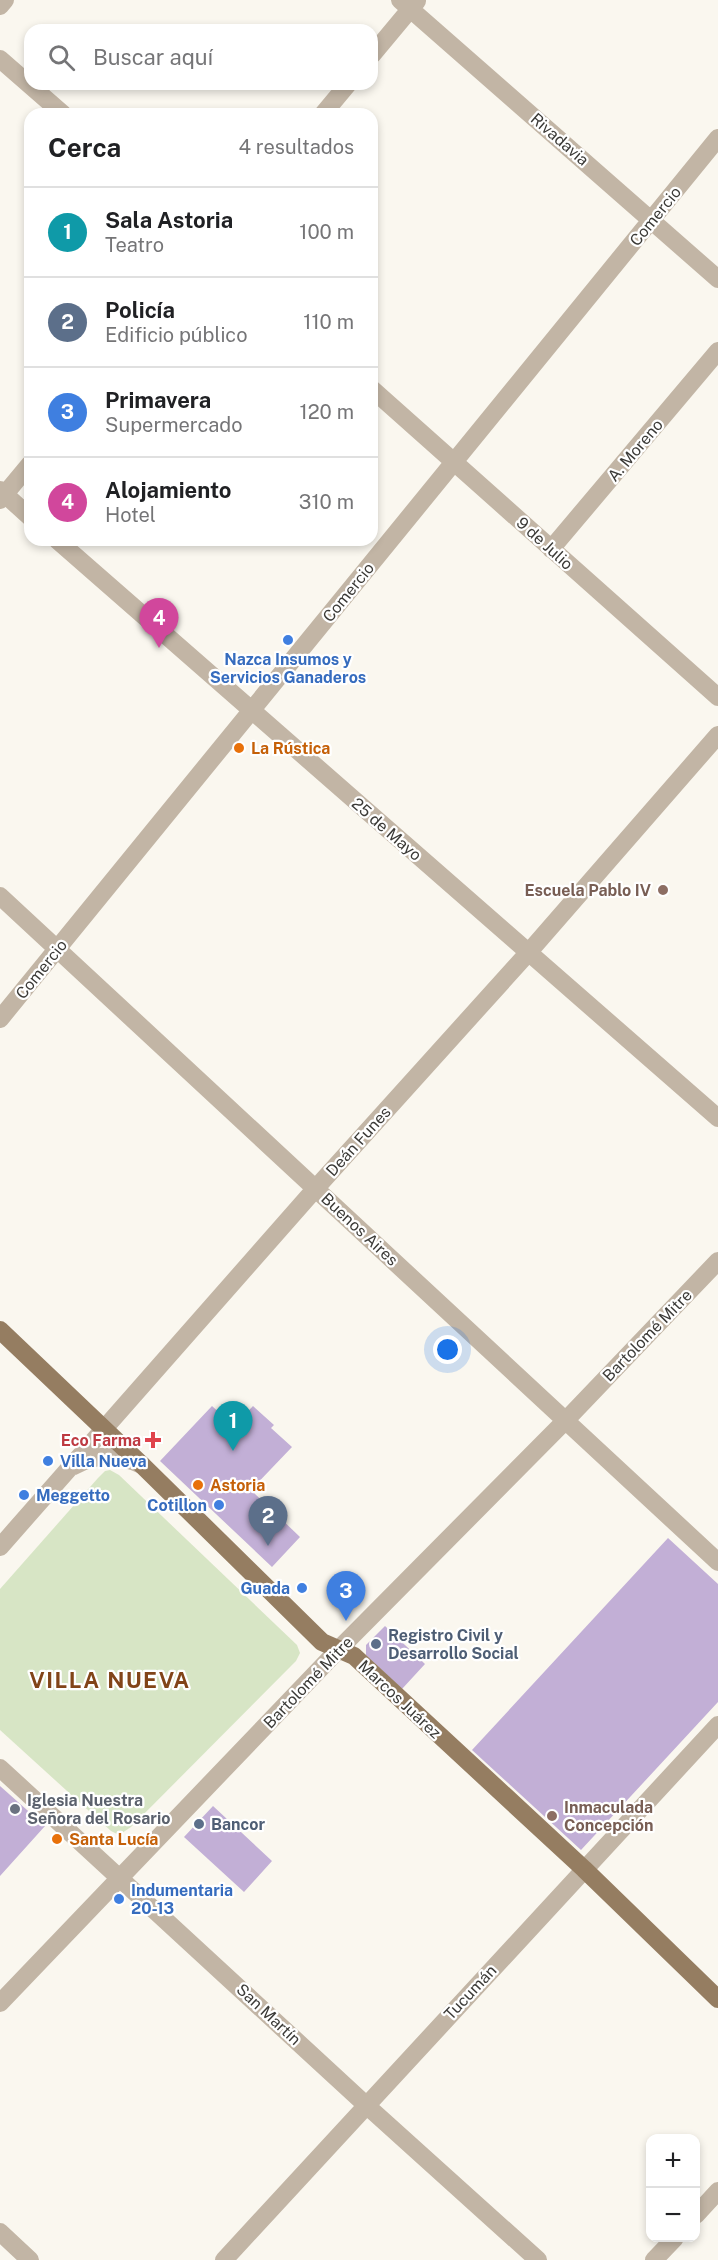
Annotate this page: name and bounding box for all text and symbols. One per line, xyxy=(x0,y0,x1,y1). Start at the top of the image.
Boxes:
search box xyxy=(24,24,378,90)
icon: search xyxy=(45,41,78,74)
text: Buscar aquí xyxy=(93,44,213,70)
street label: Rivadavia xyxy=(527,109,592,170)
text: Cerca xyxy=(48,132,121,163)
text: 4 resultados xyxy=(238,135,354,159)
street label: Comercio xyxy=(626,183,685,250)
text: Sala Astoria xyxy=(105,207,233,233)
text: 1 xyxy=(63,220,72,244)
text: 100 m xyxy=(299,220,354,244)
text: Teatro xyxy=(105,233,164,257)
text: Policía xyxy=(105,297,175,323)
text: 2 xyxy=(61,310,74,334)
text: 110 m xyxy=(303,310,354,334)
text: Edificio público xyxy=(105,323,247,347)
text: Primavera xyxy=(105,387,211,413)
text: 3 xyxy=(61,400,74,424)
text: 120 m xyxy=(300,400,354,424)
text: Supermercado xyxy=(105,413,243,437)
street label: A. Moreno xyxy=(604,415,667,485)
text: Alojamiento xyxy=(105,477,231,503)
text: 4 xyxy=(61,490,74,514)
text: 310 m xyxy=(299,490,354,514)
text: Hotel xyxy=(105,503,156,527)
street label: 9 de Julio xyxy=(513,513,577,574)
street label: Comercio xyxy=(319,559,378,626)
pin: 4 xyxy=(140,598,178,648)
marker: Nazca Insumos y Servicios Ganaderos xyxy=(281,633,295,647)
place label: Nazca Insumos y Servicios Ganaderos xyxy=(210,650,366,687)
place label: La Rústica xyxy=(251,739,330,758)
marker: La Rústica xyxy=(232,741,246,755)
street label: 25 de Mayo xyxy=(348,794,425,865)
place label: Escuela Pablo IV xyxy=(524,881,651,900)
marker: Escuela Pablo IV xyxy=(656,883,670,897)
street label: Comercio xyxy=(12,936,71,1003)
street label: Deán Funes xyxy=(322,1103,395,1180)
street label: Buenos Aires xyxy=(317,1189,402,1270)
street label: Bartolomé Mitre xyxy=(599,1285,696,1385)
your location xyxy=(433,1335,462,1364)
pin: 1 xyxy=(214,1402,252,1451)
place label: Eco Farma xyxy=(61,1431,141,1450)
marker: Eco Farma xyxy=(146,1433,160,1447)
place label: Villa Nueva xyxy=(60,1452,147,1471)
marker: Villa Nueva xyxy=(41,1454,55,1468)
place label: Astoria xyxy=(210,1476,265,1495)
marker: Astoria xyxy=(191,1478,205,1492)
place label: Meggetto xyxy=(36,1486,110,1505)
marker: Meggetto xyxy=(17,1488,31,1502)
place label: Cotillon xyxy=(147,1496,207,1515)
pin: 2 xyxy=(248,1496,288,1546)
marker: Cotillon xyxy=(212,1498,226,1512)
pin: 3 xyxy=(326,1572,366,1621)
place label: Guada xyxy=(240,1579,290,1598)
marker: Guada xyxy=(295,1581,309,1595)
place label: Registro Civil y Desarrollo Social xyxy=(388,1626,519,1663)
street label: Bartolomé Mitre xyxy=(260,1632,357,1732)
marker: Registro Civil y Desarrollo Social xyxy=(369,1637,383,1651)
street label: Marcos Juárez xyxy=(355,1656,445,1743)
district label: VILLA NUEVA xyxy=(29,1667,191,1693)
place label: Iglesia Nuestra Señora del Rosario xyxy=(27,1791,170,1828)
place label: Inmaculada Concepción xyxy=(564,1798,654,1835)
marker: Iglesia Nuestra Señora del Rosario xyxy=(8,1802,22,1816)
marker: Inmaculada Concepción xyxy=(545,1809,559,1823)
place label: Bancor xyxy=(211,1815,265,1834)
marker: Bancor xyxy=(192,1817,206,1831)
place label: Santa Lucía xyxy=(69,1830,158,1849)
marker: Santa Lucía xyxy=(50,1832,64,1846)
place label: Indumentaria 20-13 xyxy=(131,1881,233,1918)
marker: Indumentaria 20-13 xyxy=(112,1892,126,1906)
street label: Tucumán xyxy=(440,1961,500,2024)
street label: San Martín xyxy=(233,1980,305,2049)
map controls xyxy=(646,2134,700,2242)
button: + xyxy=(646,2134,700,2188)
button: − xyxy=(646,2188,700,2242)

